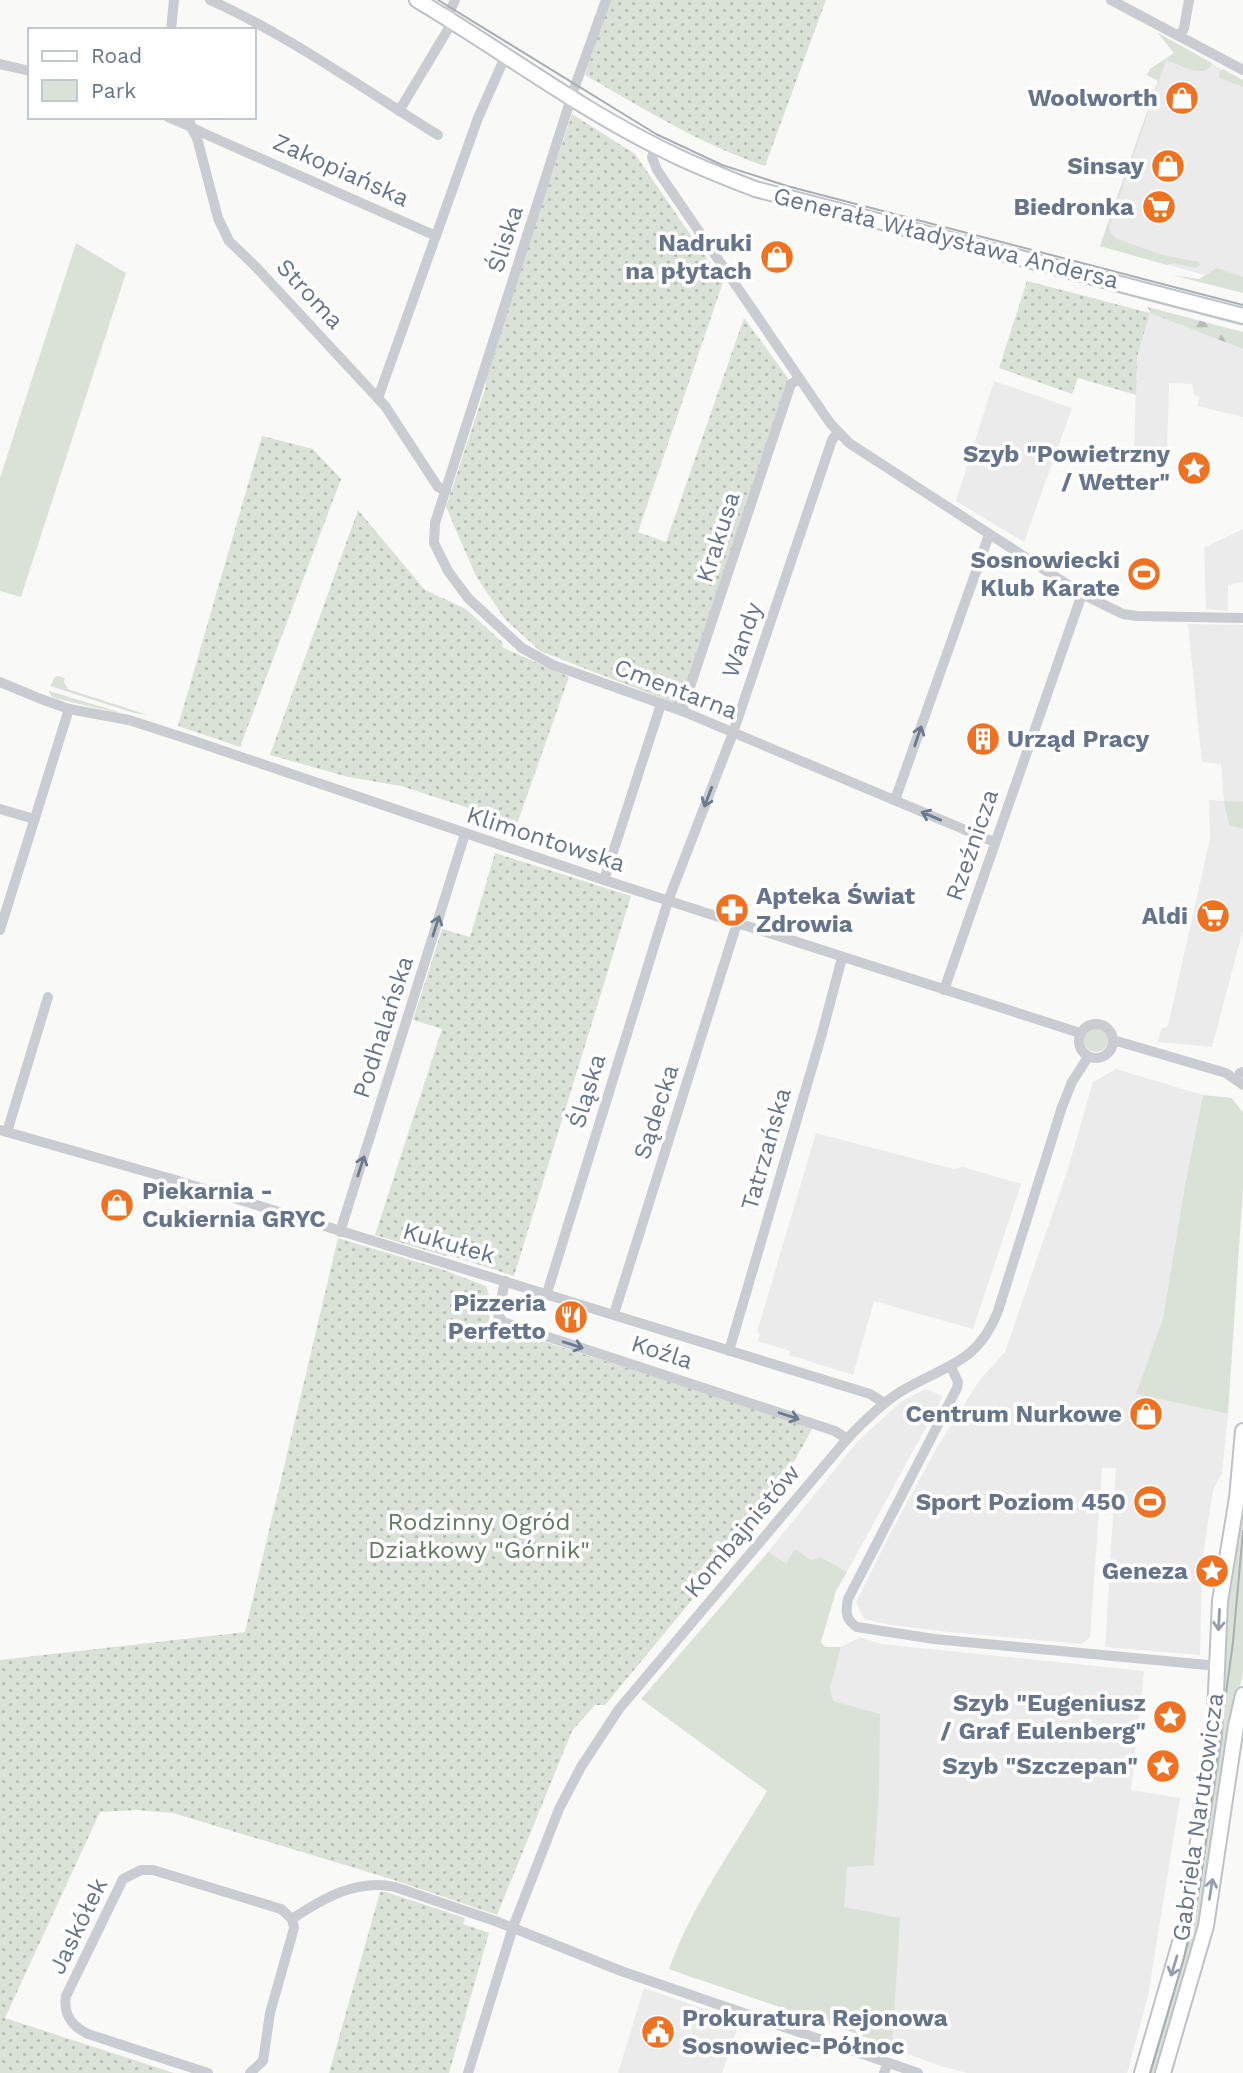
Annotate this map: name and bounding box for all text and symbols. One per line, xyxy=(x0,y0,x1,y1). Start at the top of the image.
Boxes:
legend xyxy=(28,28,256,119)
text: Road xyxy=(91,43,142,68)
text: Park xyxy=(91,78,136,103)
shop icon: Woolworth xyxy=(1163,79,1201,117)
place label: Woolworth xyxy=(1028,84,1158,112)
street label: Zakopiańska xyxy=(269,128,413,212)
shop icon: Sinsay xyxy=(1149,147,1187,185)
place label: Sinsay xyxy=(1067,152,1144,180)
street label: Generała Władysława Andersa xyxy=(770,181,1122,295)
supermarket icon: Biedronka xyxy=(1140,188,1178,226)
place label: Biedronka xyxy=(1014,193,1134,221)
street label: Śliska xyxy=(481,202,529,276)
place label: Nadruki na płytach xyxy=(625,229,752,285)
shop icon: Nadruki na płytach xyxy=(758,238,796,276)
street label: Stroma xyxy=(271,253,349,335)
place label: Szyb "Powietrzny / Wetter" xyxy=(963,440,1170,496)
place icon: Szyb "Powietrzny / Wetter" xyxy=(1175,449,1213,487)
street label: Krakusa xyxy=(690,488,746,586)
place label: Sosnowiecki Klub Karate xyxy=(970,546,1120,602)
sports icon: Sosnowiecki Klub Karate xyxy=(1125,555,1163,593)
street label: Wandy xyxy=(716,598,768,681)
street label: Cmentarna xyxy=(610,653,742,725)
building icon: Urząd Pracy xyxy=(964,720,1002,758)
place label: Urząd Pracy xyxy=(1007,725,1150,753)
one-way arrow xyxy=(913,726,925,748)
one-way arrow xyxy=(701,785,714,807)
street label: Rzeźnicza xyxy=(940,785,1004,905)
street label: Klimontowska xyxy=(463,800,629,878)
one-way arrow xyxy=(921,808,943,821)
place label: Apteka Świat Zdrowia xyxy=(756,882,915,938)
pharmacy icon: Apteka Świat Zdrowia xyxy=(713,891,751,929)
supermarket icon: Aldi xyxy=(1194,897,1232,935)
place label: Aldi xyxy=(1142,902,1188,930)
one-way arrow xyxy=(431,915,444,937)
street label: Podhalańska xyxy=(347,952,419,1102)
street label: Śląska xyxy=(563,1051,611,1131)
street label: Sądecka xyxy=(628,1061,684,1163)
street label: Tatrzańska xyxy=(735,1085,797,1213)
one-way arrow xyxy=(355,1156,368,1178)
place label: Piekarnia - Cukiernia GRYC xyxy=(142,1177,326,1233)
shop icon: Piekarnia - Cukiernia GRYC xyxy=(98,1186,136,1224)
street label: Kukułek xyxy=(400,1216,499,1270)
place label: Pizzeria Perfetto xyxy=(448,1289,546,1345)
restaurant icon: Pizzeria Perfetto xyxy=(552,1298,590,1336)
street label: Koźla xyxy=(628,1329,696,1375)
one-way arrow xyxy=(561,1340,583,1352)
shop icon: Centrum Nurkowe xyxy=(1127,1395,1165,1433)
place label: Centrum Nurkowe xyxy=(905,1400,1122,1428)
one-way arrow xyxy=(778,1410,800,1423)
street label: Kombajnistów xyxy=(678,1459,806,1603)
sports icon: Sport Poziom 450 xyxy=(1131,1483,1169,1521)
place label: Sport Poziom 450 xyxy=(916,1488,1126,1516)
park label: Rodzinny Ogród Działkowy "Górnik" xyxy=(368,1508,590,1564)
place icon: Geneza xyxy=(1193,1552,1231,1590)
place label: Geneza xyxy=(1102,1557,1188,1585)
one-way arrow xyxy=(1212,1608,1225,1631)
place label: Szyb "Eugeniusz / Graf Eulenberg" xyxy=(940,1689,1146,1745)
street label: Gabriela Narutowicza xyxy=(1167,1691,1229,1943)
place icon: Szyb "Eugeniusz / Graf Eulenberg" xyxy=(1151,1698,1189,1736)
place icon: Szyb "Szczepan" xyxy=(1144,1747,1182,1785)
place label: Szyb "Szczepan" xyxy=(942,1752,1138,1780)
street label: Jaskółek xyxy=(43,1873,113,1979)
one-way arrow xyxy=(1205,1878,1218,1901)
one-way arrow xyxy=(1167,1955,1180,1977)
place label: Prokuratura Rejonowa Sosnowiec-Północ xyxy=(682,2004,948,2060)
public building icon: Prokuratura Rejonowa Sosnowiec-Północ xyxy=(639,2013,677,2051)

